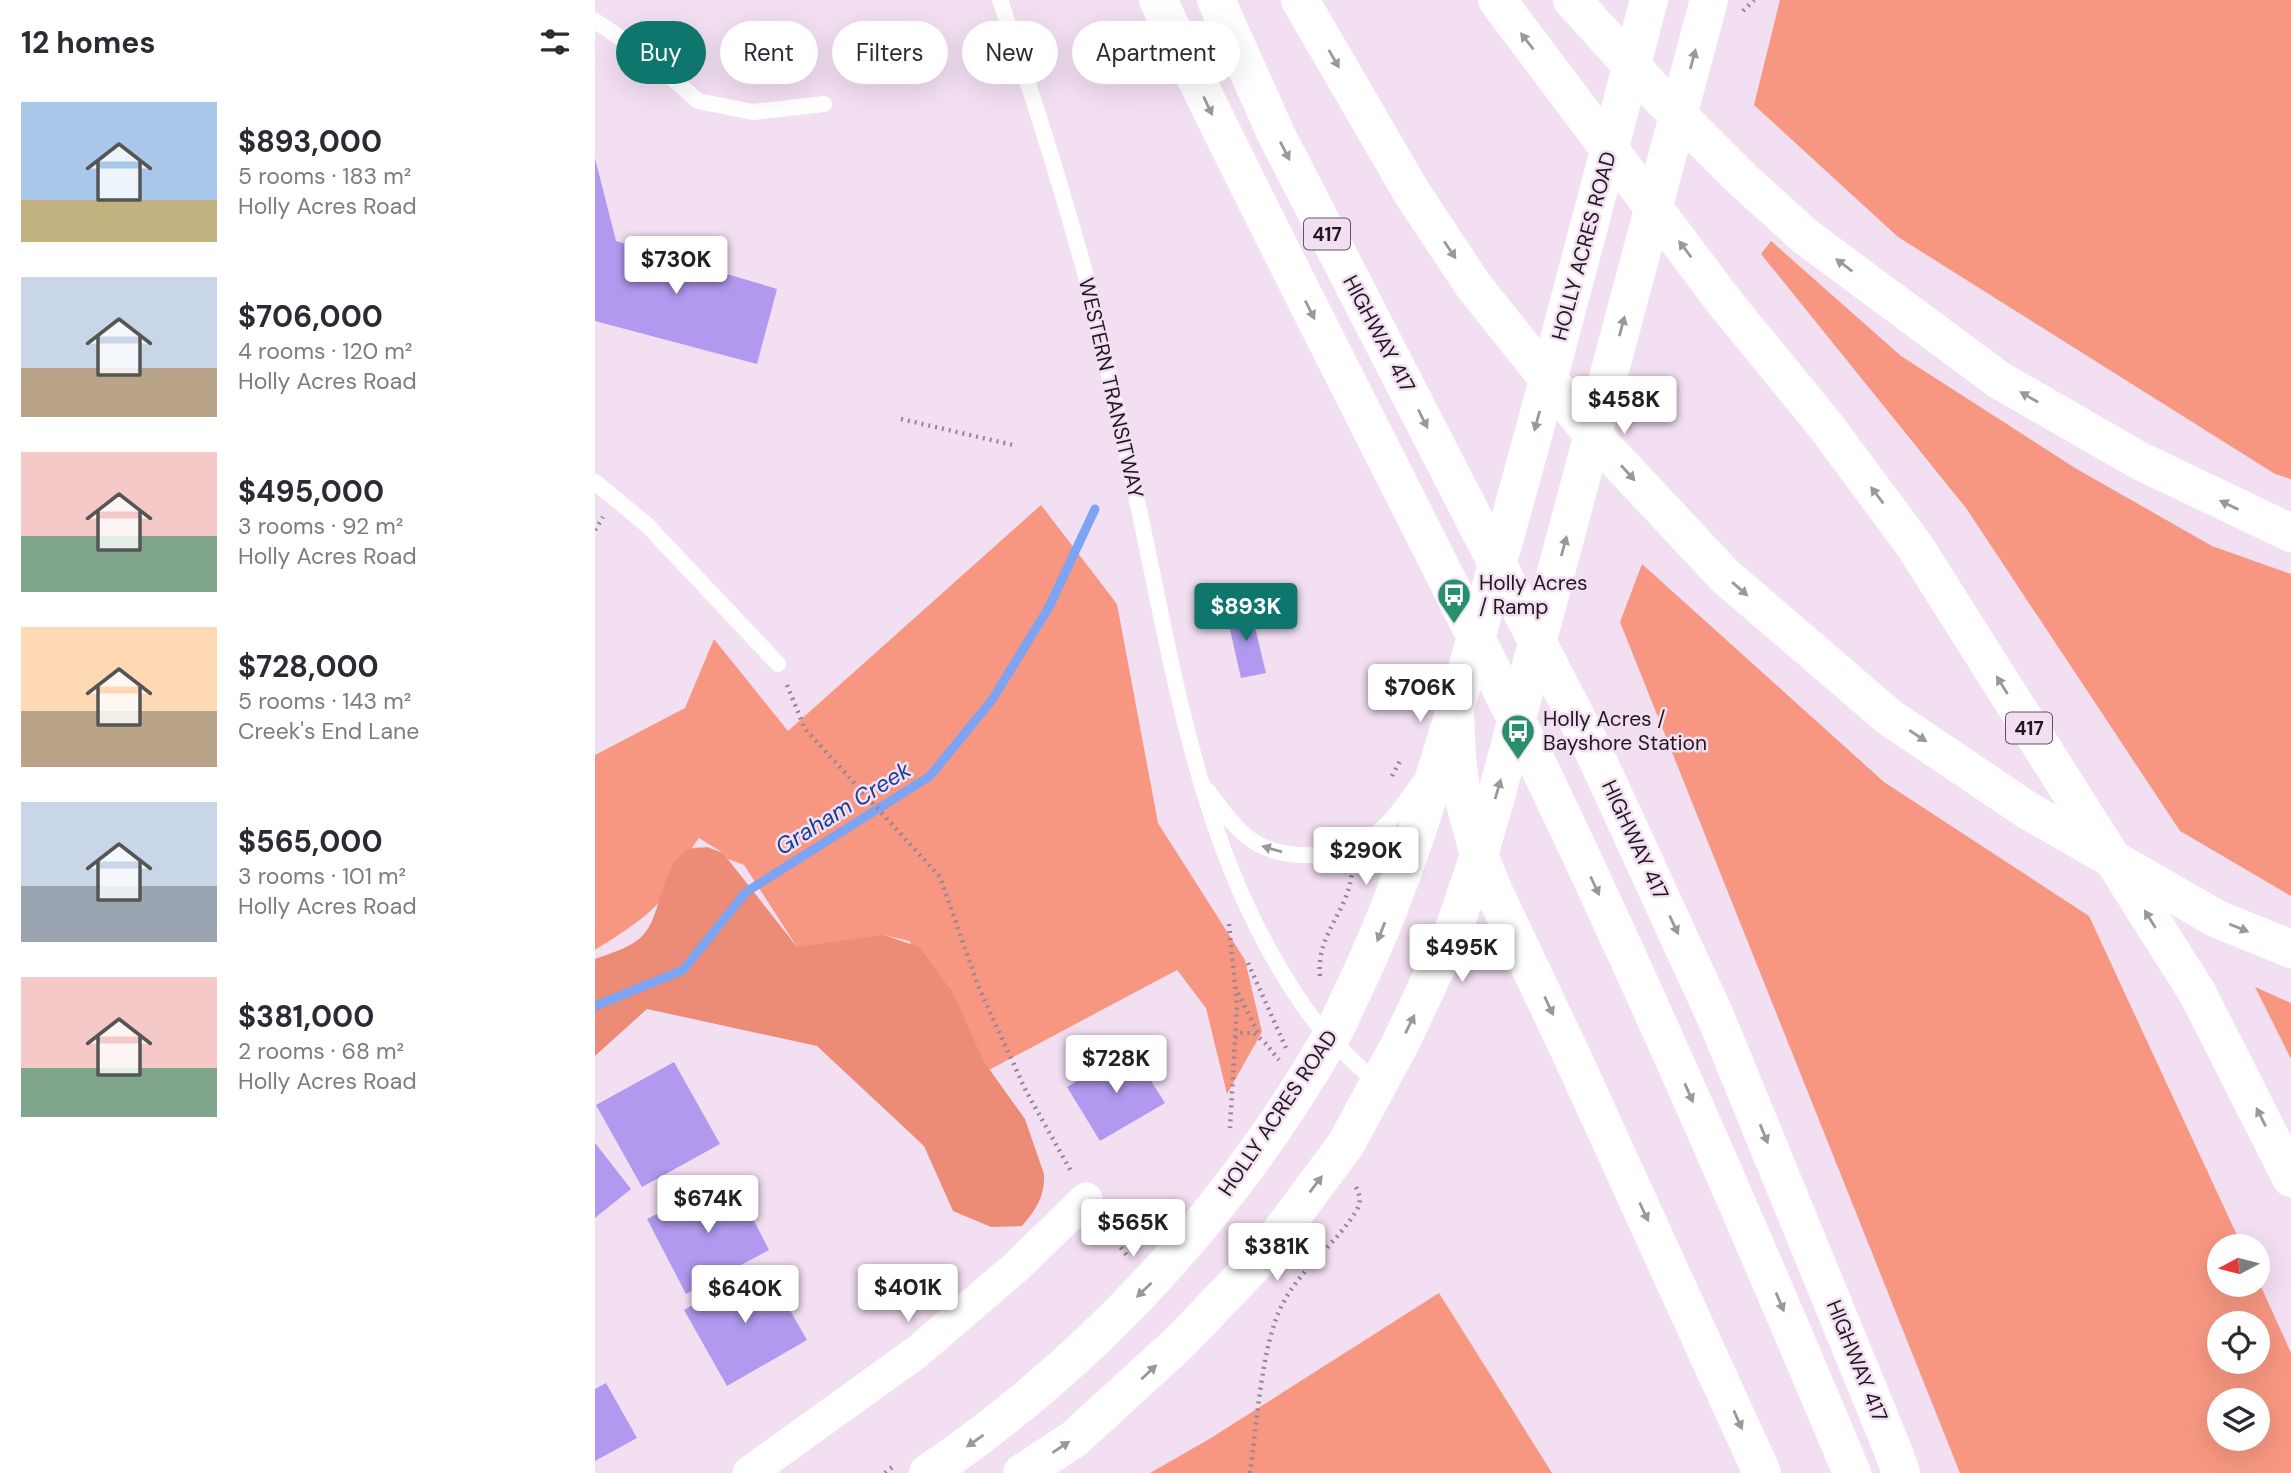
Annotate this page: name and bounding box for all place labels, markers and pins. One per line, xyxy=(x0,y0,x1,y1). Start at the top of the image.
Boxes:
pin: $730K xyxy=(627,236,725,296)
pin: $458K xyxy=(1575,376,1673,436)
place label: Holly Acres / Ramp xyxy=(1479,569,1588,621)
bus stop icon: Holly Acres / Ramp xyxy=(1435,576,1473,625)
pin: $893K xyxy=(1197,584,1295,643)
pin: $706K xyxy=(1371,664,1469,724)
place label: Holly Acres / Bayshore Station xyxy=(1543,705,1707,757)
bus stop icon: Holly Acres / Bayshore Station xyxy=(1499,712,1537,761)
pin: $290K xyxy=(1317,828,1415,887)
pin: $495K xyxy=(1413,925,1511,984)
pin: $728K xyxy=(1067,1036,1165,1095)
pin: $674K xyxy=(659,1176,757,1235)
pin: $565K xyxy=(1084,1200,1182,1259)
pin: $381K xyxy=(1228,1224,1326,1283)
pin: $401K xyxy=(859,1264,957,1324)
pin: $640K xyxy=(696,1266,794,1325)

